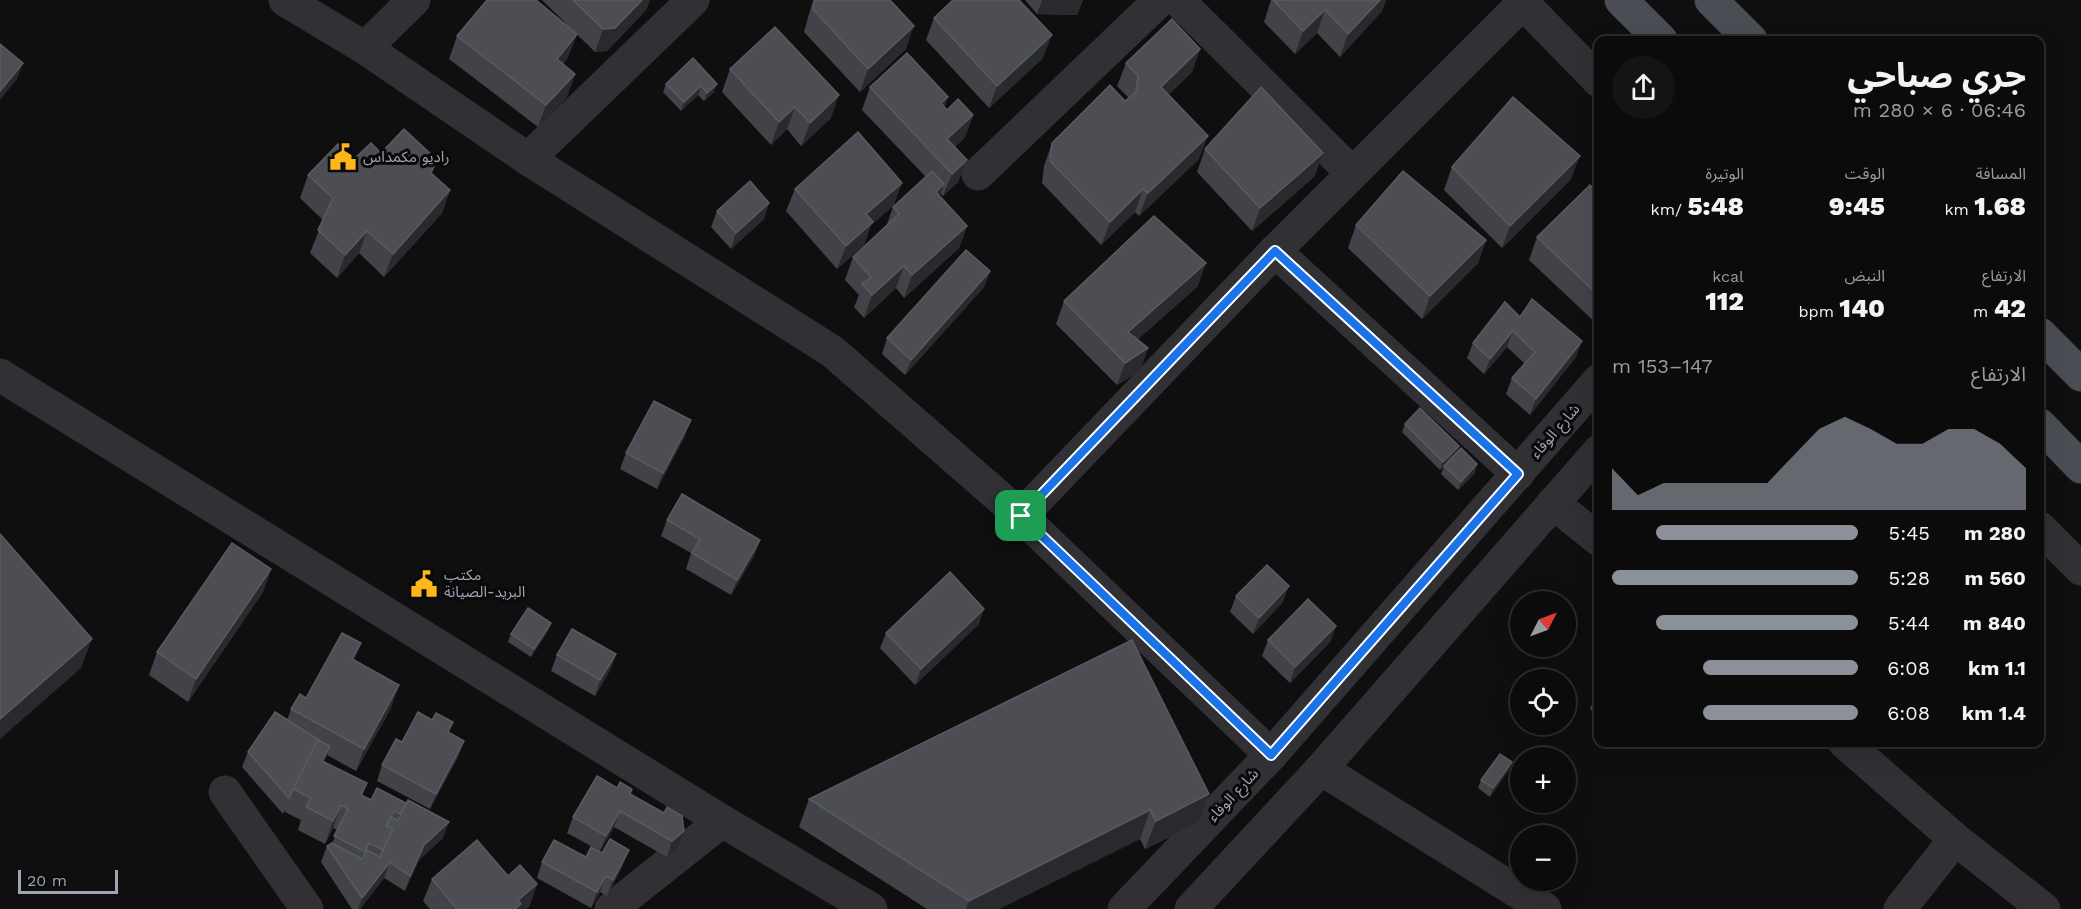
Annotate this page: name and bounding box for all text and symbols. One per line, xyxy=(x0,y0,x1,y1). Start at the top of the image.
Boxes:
button: share xyxy=(1612,56,1675,119)
text: جري صباحي xyxy=(1848,56,2026,95)
text: 06:46 · 6 × 280 m xyxy=(1853,98,2026,122)
public building icon: راديو مكمداس xyxy=(328,142,358,172)
place label: راديو مكمداس xyxy=(363,148,449,166)
text: الوتيرة xyxy=(1706,164,1744,183)
text: الوقت xyxy=(1845,164,1885,183)
text: المسافة xyxy=(1976,164,2026,183)
text: 5:48 xyxy=(1687,191,1744,221)
text: 9:45 xyxy=(1829,191,1885,221)
text: 1.68 xyxy=(1974,191,2026,221)
text: /km xyxy=(1651,200,1687,219)
text: km xyxy=(1944,200,1974,219)
text: النبض xyxy=(1844,266,1885,285)
text: الارتفاع xyxy=(1982,266,2026,285)
text: kcal xyxy=(1712,267,1744,286)
text: 112 xyxy=(1705,286,1744,316)
text: 140 xyxy=(1839,293,1885,323)
text: 42 xyxy=(1994,293,2026,323)
text: bpm xyxy=(1799,302,1839,321)
text: m xyxy=(1973,302,1994,321)
text: 147–153 m xyxy=(1612,354,1713,378)
text: الارتفاع xyxy=(1971,362,2026,386)
street label: شارع الوفاء xyxy=(1527,400,1586,464)
pin xyxy=(995,490,1046,541)
icon: arrive xyxy=(1004,499,1037,532)
text: 5:45 xyxy=(1889,521,1930,545)
text: 280 m xyxy=(1964,521,2026,545)
place label: مكتب البريد-الصيانة xyxy=(444,566,525,601)
text: 5:28 xyxy=(1888,566,1930,590)
text: 560 m xyxy=(1965,566,2026,590)
public building icon: مكتب البريد-الصيانة xyxy=(409,569,439,599)
north arrow xyxy=(1510,591,1576,657)
map controls xyxy=(1510,591,1576,891)
text: 5:44 xyxy=(1888,611,1930,635)
text: 840 m xyxy=(1963,611,2026,635)
text: 6:08 xyxy=(1887,656,1930,680)
text: 1.1 km xyxy=(1968,656,2026,680)
button: locate xyxy=(1510,669,1576,735)
text: 6:08 xyxy=(1887,701,1930,725)
text: 1.4 km xyxy=(1962,701,2026,725)
button: + xyxy=(1510,747,1576,813)
street label: شارع الوفاء xyxy=(1204,765,1264,827)
button: − xyxy=(1510,825,1576,891)
scale bar xyxy=(18,867,118,894)
text: 20 m xyxy=(27,871,67,890)

